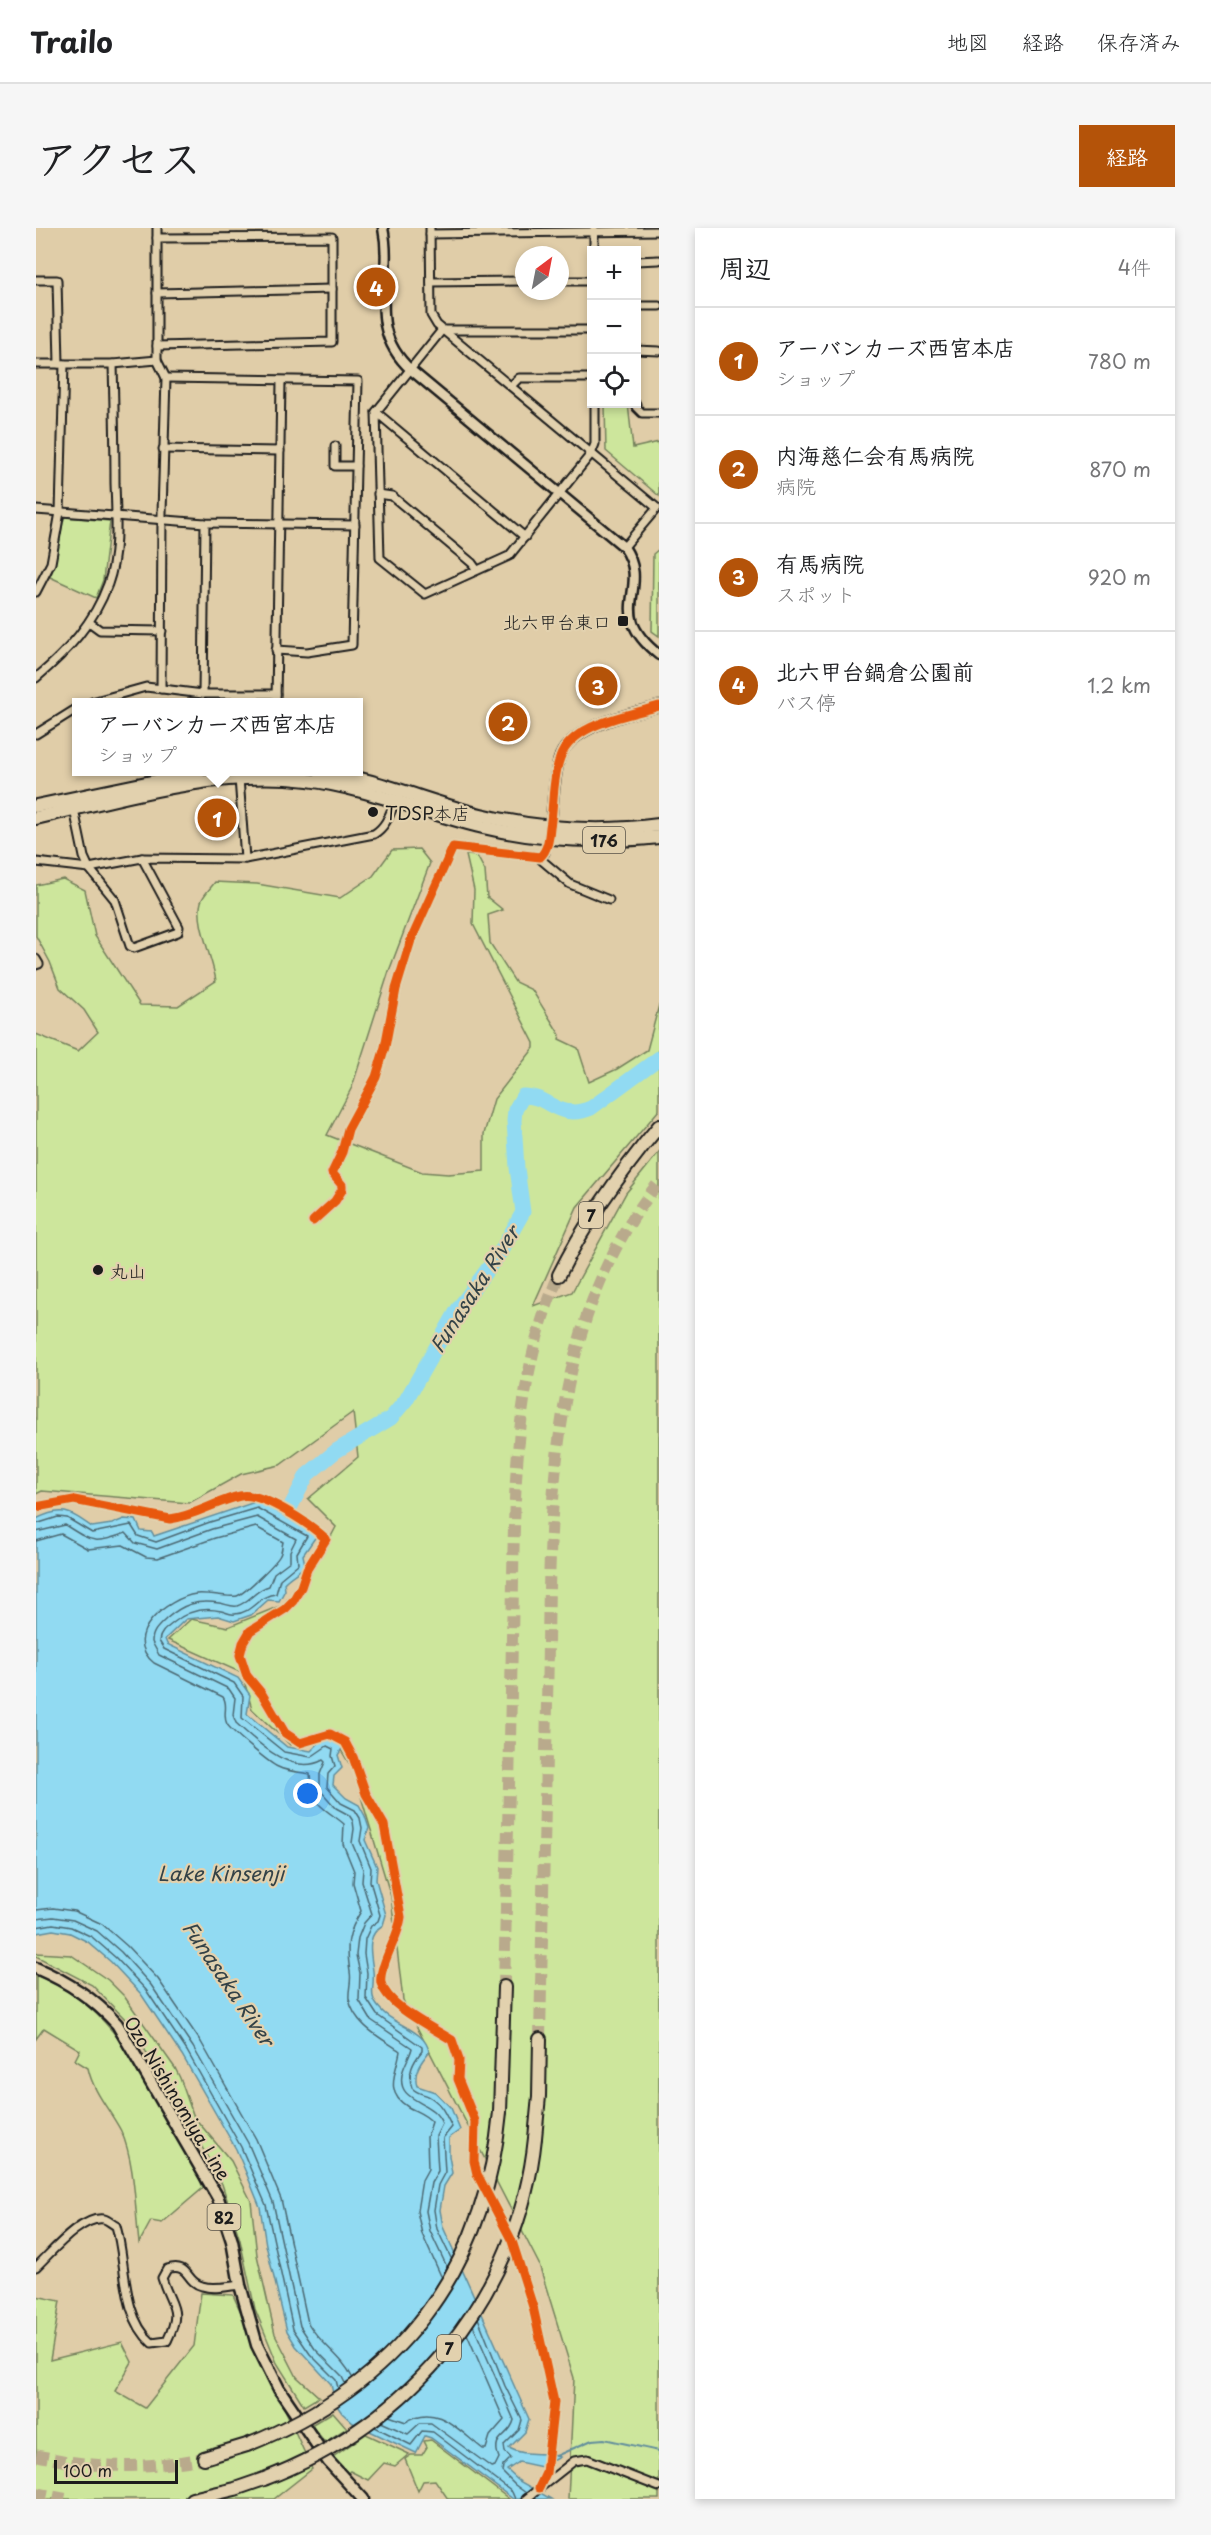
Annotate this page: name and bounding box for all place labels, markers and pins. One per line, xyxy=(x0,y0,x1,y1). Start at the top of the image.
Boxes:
pin: 4 xyxy=(356,264,396,310)
place label: 北六甲台東口 xyxy=(503,608,611,635)
marker: 北六甲台東口 xyxy=(616,614,630,628)
pin: 3 xyxy=(578,664,618,708)
pin: 2 xyxy=(488,700,528,744)
pin: 1 xyxy=(198,796,237,840)
place label: TDSP本店 xyxy=(385,799,470,826)
marker: TDSP本店 xyxy=(366,805,380,819)
place label: 丸山 xyxy=(110,1257,146,1284)
marker: 丸山 xyxy=(91,1263,105,1277)

